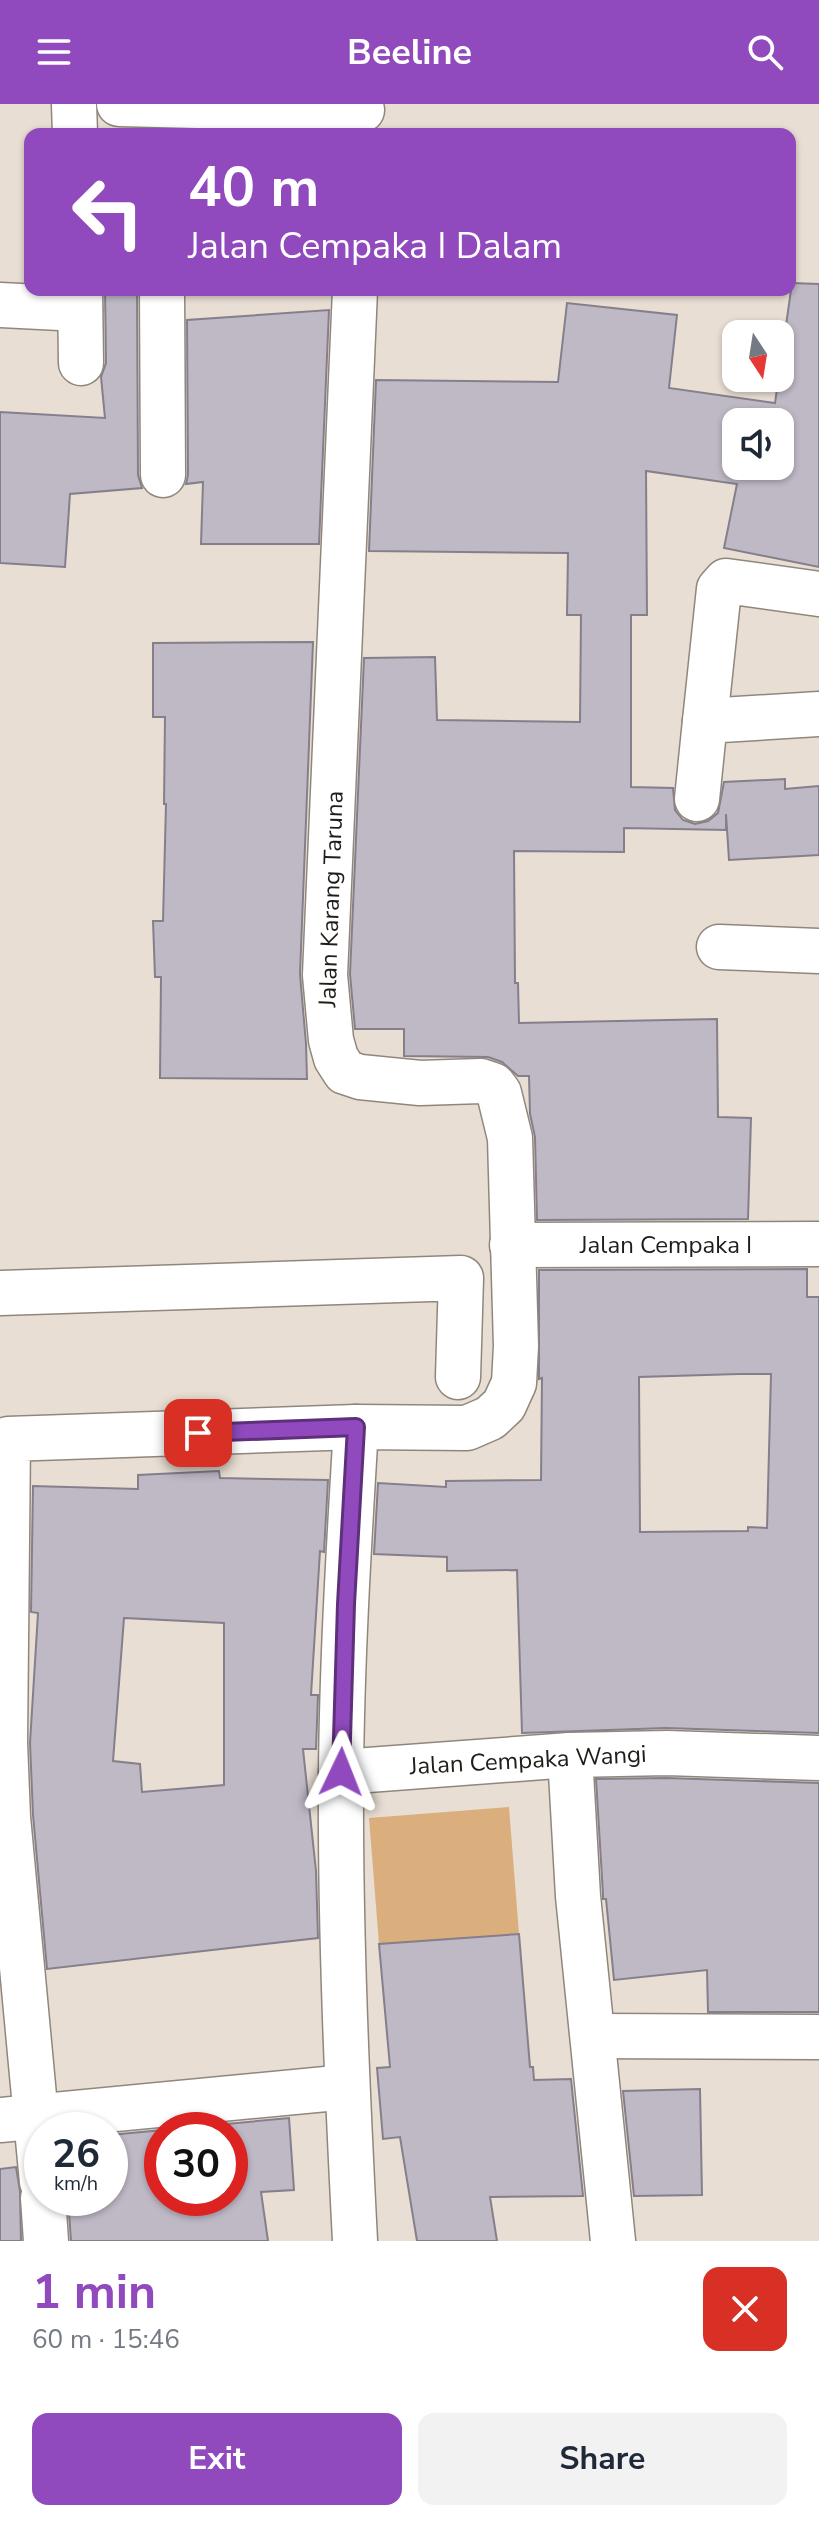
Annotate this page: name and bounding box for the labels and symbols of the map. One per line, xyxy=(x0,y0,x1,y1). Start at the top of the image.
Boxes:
north arrow xyxy=(722,320,794,392)
street label: Jalan Karang Taruna xyxy=(311,790,351,1009)
street label: Jalan Cempaka I xyxy=(579,1229,752,1261)
pin xyxy=(164,1399,232,1467)
position arrow xyxy=(299,1730,383,1814)
street label: Jalan Cempaka Wangi xyxy=(408,1738,647,1782)
speed limit sign: 30 xyxy=(144,2112,248,2216)

